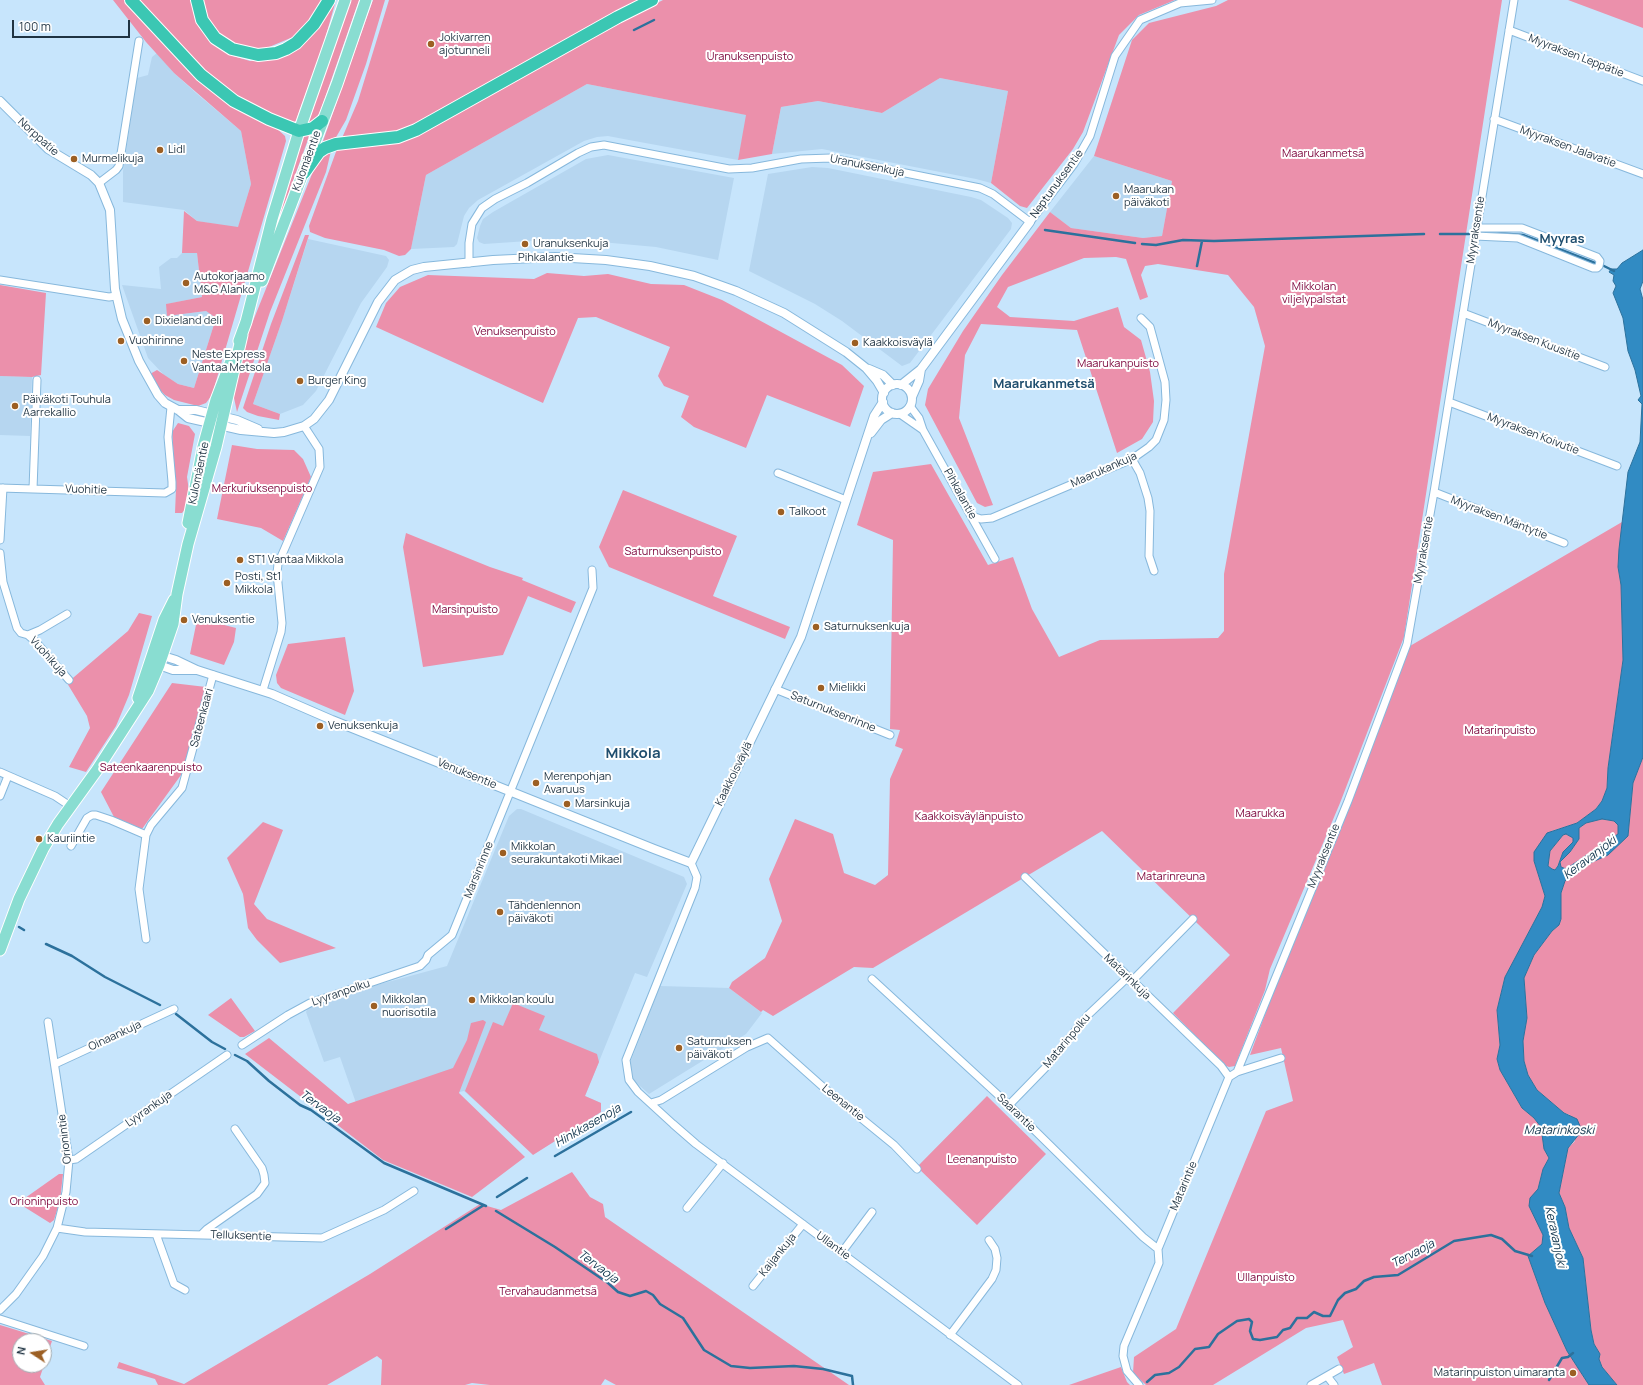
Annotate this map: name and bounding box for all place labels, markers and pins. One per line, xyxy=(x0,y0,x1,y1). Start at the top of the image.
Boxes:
place label: Jokivarren ajotunneli xyxy=(439,31,491,57)
marker: Jokivarren ajotunneli xyxy=(426,39,436,49)
place label: Lidl xyxy=(168,143,185,157)
marker: Lidl xyxy=(155,145,165,155)
place label: Murmelikuja xyxy=(82,152,143,166)
marker: Murmelikuja xyxy=(69,154,79,164)
place label: Maarukan päiväkoti xyxy=(1124,183,1174,209)
marker: Maarukan päiväkoti xyxy=(1111,191,1121,201)
place label: Uranuksenkuja xyxy=(533,237,608,251)
marker: Uranuksenkuja xyxy=(520,239,530,249)
place label: Autokorjaamo M&G Alanko xyxy=(194,270,265,296)
marker: Autokorjaamo M&G Alanko xyxy=(181,278,191,288)
place label: Dixieland deli xyxy=(155,314,222,328)
marker: Dixieland deli xyxy=(142,316,152,326)
place label: Vuohirinne xyxy=(129,334,183,348)
marker: Vuohirinne xyxy=(116,336,126,346)
place label: Kaakkoisväylä xyxy=(863,336,933,350)
marker: Kaakkoisväylä xyxy=(850,338,860,348)
place label: Neste Express Vantaa Metsola xyxy=(192,348,271,374)
marker: Neste Express Vantaa Metsola xyxy=(179,356,189,366)
place label: Burger King xyxy=(308,374,366,388)
marker: Burger King xyxy=(295,376,305,386)
place label: Päiväkoti Touhula Aarrekallio xyxy=(23,393,111,419)
marker: Päiväkoti Touhula Aarrekallio xyxy=(10,401,20,411)
place label: Talkoot xyxy=(789,505,826,519)
marker: Talkoot xyxy=(776,507,786,517)
place label: ST1 Vantaa Mikkola xyxy=(248,553,343,567)
marker: ST1 Vantaa Mikkola xyxy=(235,555,245,565)
place label: Posti, St1 Mikkola xyxy=(235,570,281,596)
marker: Posti, St1 Mikkola xyxy=(222,578,232,588)
place label: Venuksentie xyxy=(192,613,255,627)
marker: Venuksentie xyxy=(179,615,189,625)
place label: Saturnuksenkuja xyxy=(824,620,910,634)
marker: Saturnuksenkuja xyxy=(811,622,821,632)
place label: Mielikki xyxy=(829,681,866,695)
marker: Mielikki xyxy=(816,683,826,693)
place label: Venuksenkuja xyxy=(328,719,398,733)
marker: Venuksenkuja xyxy=(315,721,325,731)
place label: Merenpohjan Avaruus xyxy=(544,770,611,796)
marker: Merenpohjan Avaruus xyxy=(531,778,541,788)
place label: Marsinkuja xyxy=(575,797,630,811)
marker: Marsinkuja xyxy=(562,799,572,809)
place label: Kauriintie xyxy=(47,832,95,846)
marker: Kauriintie xyxy=(34,834,44,844)
place label: Mikkolan seurakuntakoti Mikael xyxy=(511,840,622,866)
marker: Mikkolan seurakuntakoti Mikael xyxy=(498,848,508,858)
place label: Tähdenlennon päiväkoti xyxy=(508,899,581,925)
marker: Tähdenlennon päiväkoti xyxy=(495,907,505,917)
place label: Mikkolan nuorisotila xyxy=(382,993,436,1019)
place label: Mikkolan koulu xyxy=(480,993,554,1007)
marker: Mikkolan koulu xyxy=(467,995,477,1005)
marker: Mikkolan nuorisotila xyxy=(369,1001,379,1011)
place label: Saturnuksen päiväkoti xyxy=(687,1035,752,1061)
marker: Saturnuksen päiväkoti xyxy=(674,1043,684,1053)
place label: Matarinpuiston uimaranta xyxy=(1434,1366,1565,1380)
marker: Matarinpuiston uimaranta xyxy=(1568,1368,1578,1378)

